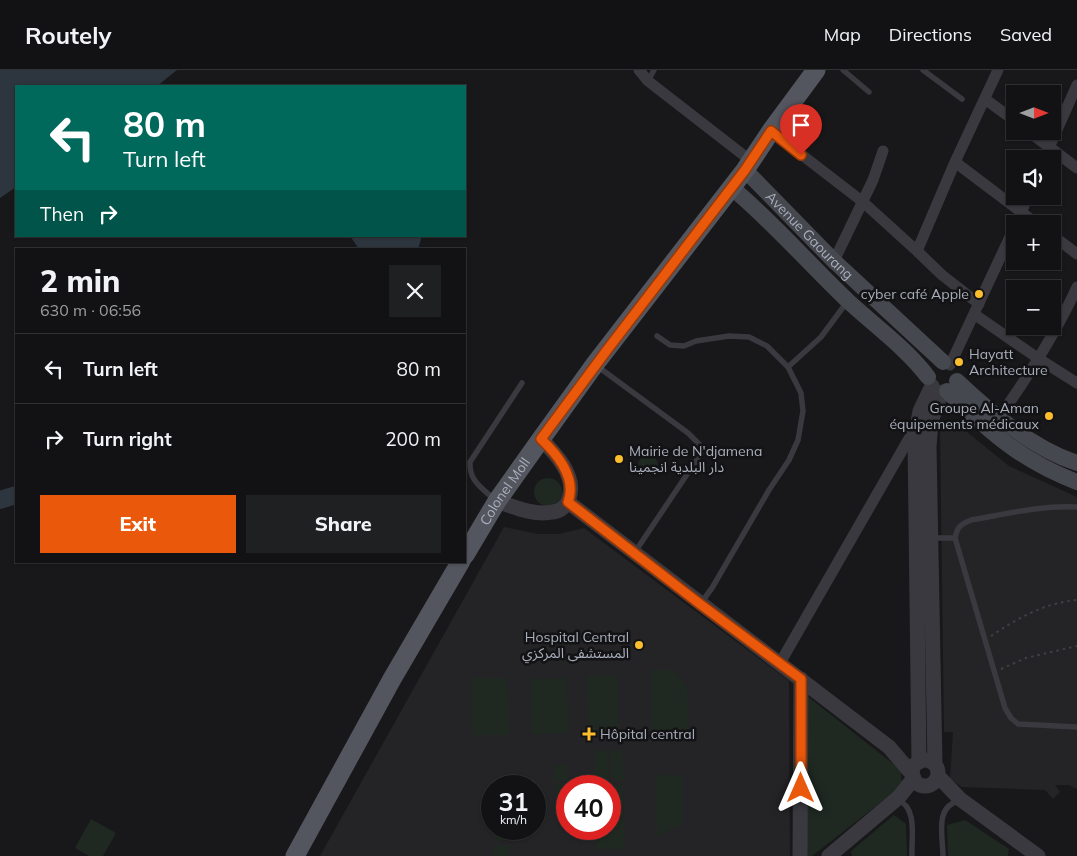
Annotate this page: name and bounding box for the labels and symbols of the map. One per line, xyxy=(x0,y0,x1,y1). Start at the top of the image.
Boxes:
north arrow xyxy=(1006,85,1061,140)
pin xyxy=(780,104,822,155)
street label: Avenue Gaourang xyxy=(762,188,857,283)
place label: cyber café Apple xyxy=(861,285,969,303)
marker: cyber café Apple xyxy=(973,288,985,300)
place label: Hayatt Architecture xyxy=(969,345,1048,379)
marker: Hayatt Architecture xyxy=(953,356,965,368)
place label: Groupe Al-Aman équipements médicaux xyxy=(889,399,1039,433)
marker: Groupe Al-Aman équipements médicaux xyxy=(1043,410,1055,422)
place label: Mairie de N'djamena دار البلدية انجمينا xyxy=(629,442,762,476)
marker: Mairie de N'djamena دار البلدية انجمينا xyxy=(613,453,625,465)
street label: Colonel Moll xyxy=(476,454,534,529)
place label: Hospital Central المستشفى المركزي xyxy=(522,628,629,664)
marker: Hospital Central المستشفى المركزي xyxy=(633,639,645,651)
place label: Hôpital central xyxy=(600,725,695,743)
marker: Hôpital central xyxy=(582,727,596,741)
position arrow xyxy=(774,761,826,813)
speed limit sign: 40 xyxy=(556,775,621,840)

